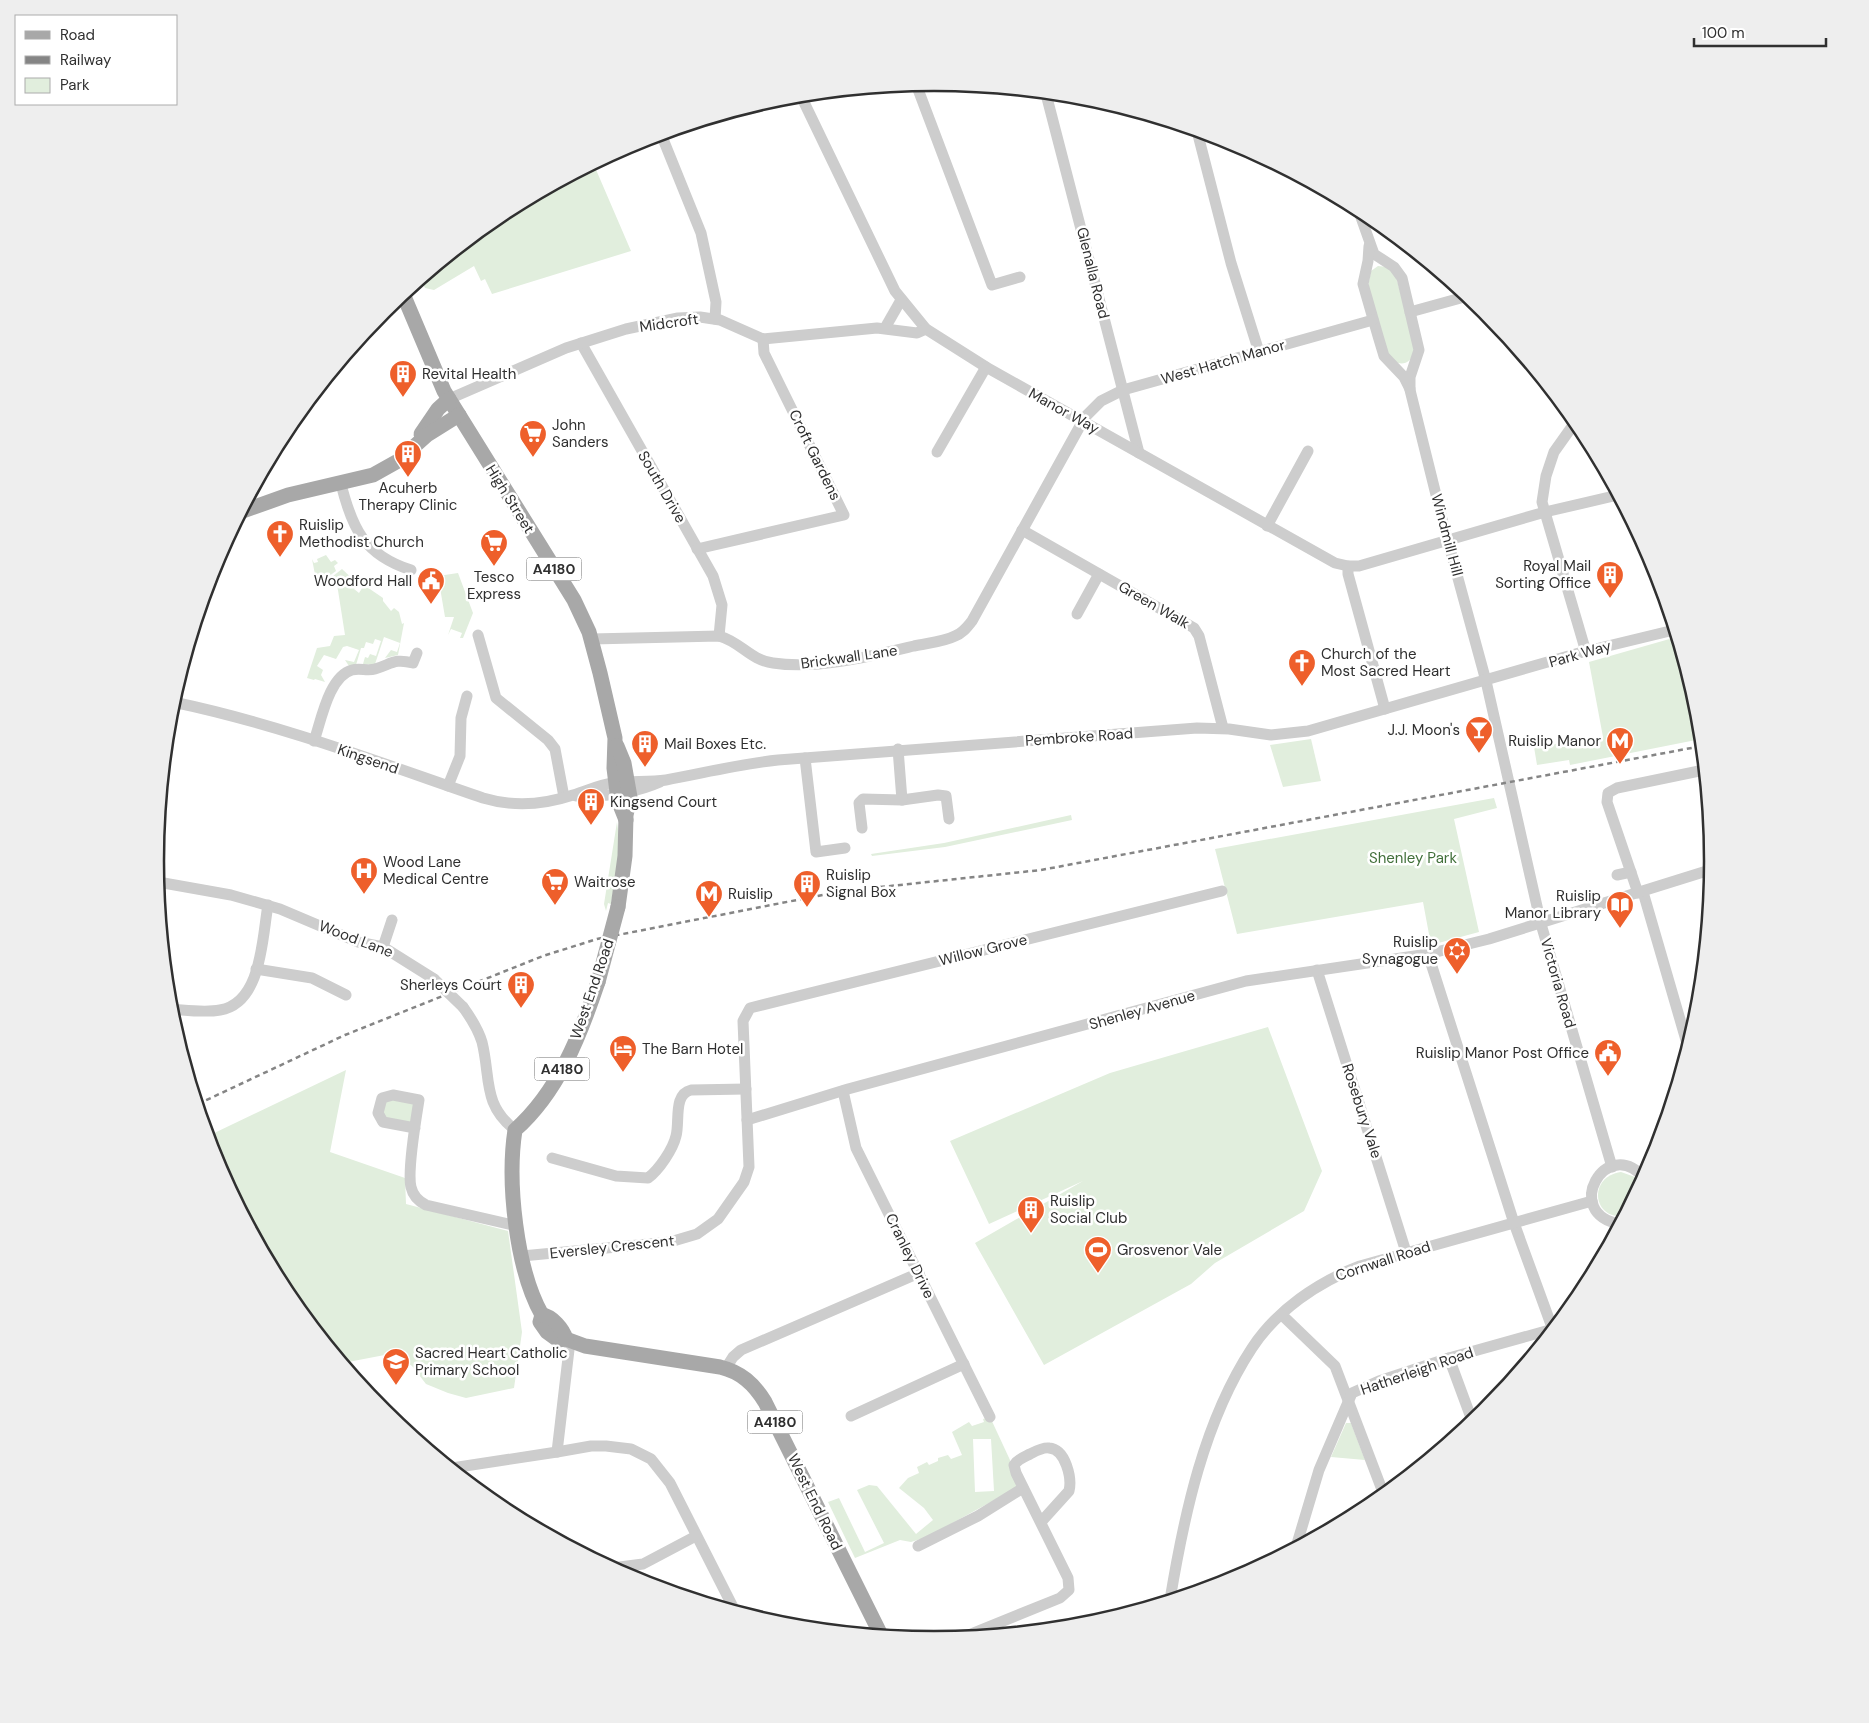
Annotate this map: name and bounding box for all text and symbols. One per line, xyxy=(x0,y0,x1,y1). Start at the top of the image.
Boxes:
legend xyxy=(15,15,178,105)
scale bar xyxy=(1694,15,1826,47)
text: 100 m xyxy=(1702,23,1745,43)
text: Road xyxy=(60,25,95,45)
text: Railway xyxy=(60,50,112,70)
text: Park xyxy=(60,75,90,95)
street label: Glenalla Road xyxy=(1072,225,1114,321)
street label: Midcroft xyxy=(638,309,700,337)
street label: West Hatch Manor xyxy=(1159,335,1288,389)
building icon: Revital Health xyxy=(388,359,418,398)
place label: Revital Health xyxy=(422,364,516,384)
street label: Manor Way xyxy=(1025,383,1103,439)
street label: Croft Gardens xyxy=(784,406,846,504)
place label: John Sanders xyxy=(552,415,608,452)
supermarket icon: John Sanders xyxy=(518,419,548,458)
building icon: Acuherb Therapy Clinic xyxy=(393,439,423,478)
street label: South Drive xyxy=(633,447,691,527)
street label: High Street xyxy=(481,461,539,537)
place label: Acuherb Therapy Clinic xyxy=(359,478,457,515)
street label: Windmill Hill xyxy=(1426,492,1468,578)
place label: Ruislip Methodist Church xyxy=(299,515,424,552)
church icon: Ruislip Methodist Church xyxy=(265,519,295,558)
supermarket icon: Tesco Express xyxy=(479,528,509,567)
place label: Royal Mail Sorting Office xyxy=(1495,556,1591,593)
road number: A4180 xyxy=(526,558,582,580)
building icon: Royal Mail Sorting Office xyxy=(1595,560,1625,599)
public building icon: Woodford Hall xyxy=(416,566,446,605)
place label: Tesco Express xyxy=(467,567,521,604)
place label: Woodford Hall xyxy=(314,571,412,591)
street label: Green Walk xyxy=(1115,577,1194,634)
street label: Park Way xyxy=(1547,635,1614,672)
street label: Brickwall Lane xyxy=(799,640,899,674)
place label: Church of the Most Sacred Heart xyxy=(1321,644,1451,681)
church icon: Church of the Most Sacred Heart xyxy=(1287,648,1317,687)
bar icon: J.J. Moon's xyxy=(1464,715,1494,754)
place label: J.J. Moon's xyxy=(1387,720,1460,740)
street label: Pembroke Road xyxy=(1024,723,1134,751)
metro station icon: Ruislip Manor xyxy=(1605,726,1635,765)
building icon: Mail Boxes Etc. xyxy=(630,729,660,768)
place label: Ruislip Manor xyxy=(1508,731,1601,751)
place label: Mail Boxes Etc. xyxy=(664,734,766,754)
street label: Kingsend xyxy=(335,739,401,779)
building icon: Kingsend Court xyxy=(576,787,606,826)
place label: Kingsend Court xyxy=(610,792,717,812)
park label: Shenley Park xyxy=(1369,848,1457,868)
place label: Wood Lane Medical Centre xyxy=(383,852,489,889)
hospital icon: Wood Lane Medical Centre xyxy=(349,856,379,895)
place label: Ruislip Signal Box xyxy=(826,865,896,902)
supermarket icon: Waitrose xyxy=(540,867,570,906)
building icon: Ruislip Signal Box xyxy=(792,869,822,908)
place label: Waitrose xyxy=(574,872,636,892)
metro station icon: Ruislip xyxy=(694,879,724,918)
place label: Ruislip xyxy=(728,884,773,904)
place label: Ruislip Manor Library xyxy=(1505,886,1602,923)
library icon: Ruislip Manor Library xyxy=(1605,890,1635,929)
street label: Wood Lane xyxy=(316,916,396,962)
street label: Willow Grove xyxy=(937,929,1029,971)
place label: Ruislip Synagogue xyxy=(1362,932,1438,969)
street label: West End Road xyxy=(565,936,619,1042)
synagogue icon: Ruislip Synagogue xyxy=(1442,936,1472,975)
street label: Victoria Road xyxy=(1536,936,1580,1030)
building icon: Sherleys Court xyxy=(506,970,536,1009)
place label: Sherleys Court xyxy=(400,975,502,995)
street label: Shenley Avenue xyxy=(1087,985,1197,1035)
hotel icon: The Barn Hotel xyxy=(608,1034,638,1073)
public building icon: Ruislip Manor Post Office xyxy=(1593,1038,1623,1077)
place label: The Barn Hotel xyxy=(642,1039,743,1059)
place label: Ruislip Manor Post Office xyxy=(1416,1043,1589,1063)
road number: A4180 xyxy=(534,1058,590,1080)
street label: Rosebury Vale xyxy=(1337,1061,1387,1161)
place label: Ruislip Social Club xyxy=(1050,1191,1127,1228)
building icon: Ruislip Social Club xyxy=(1016,1195,1046,1234)
street label: Cranley Drive xyxy=(881,1210,939,1302)
street label: Eversley Crescent xyxy=(549,1231,675,1263)
sports icon: Grosvenor Vale xyxy=(1083,1235,1113,1274)
street label: Cornwall Road xyxy=(1333,1236,1433,1286)
place label: Grosvenor Vale xyxy=(1117,1240,1222,1260)
street label: Hatherleigh Road xyxy=(1358,1342,1476,1400)
place label: Sacred Heart Catholic Primary School xyxy=(415,1343,568,1380)
school or university icon: Sacred Heart Catholic Primary School xyxy=(381,1347,411,1386)
road number: A4180 xyxy=(748,1410,802,1434)
street label: West End Road xyxy=(783,1451,847,1553)

